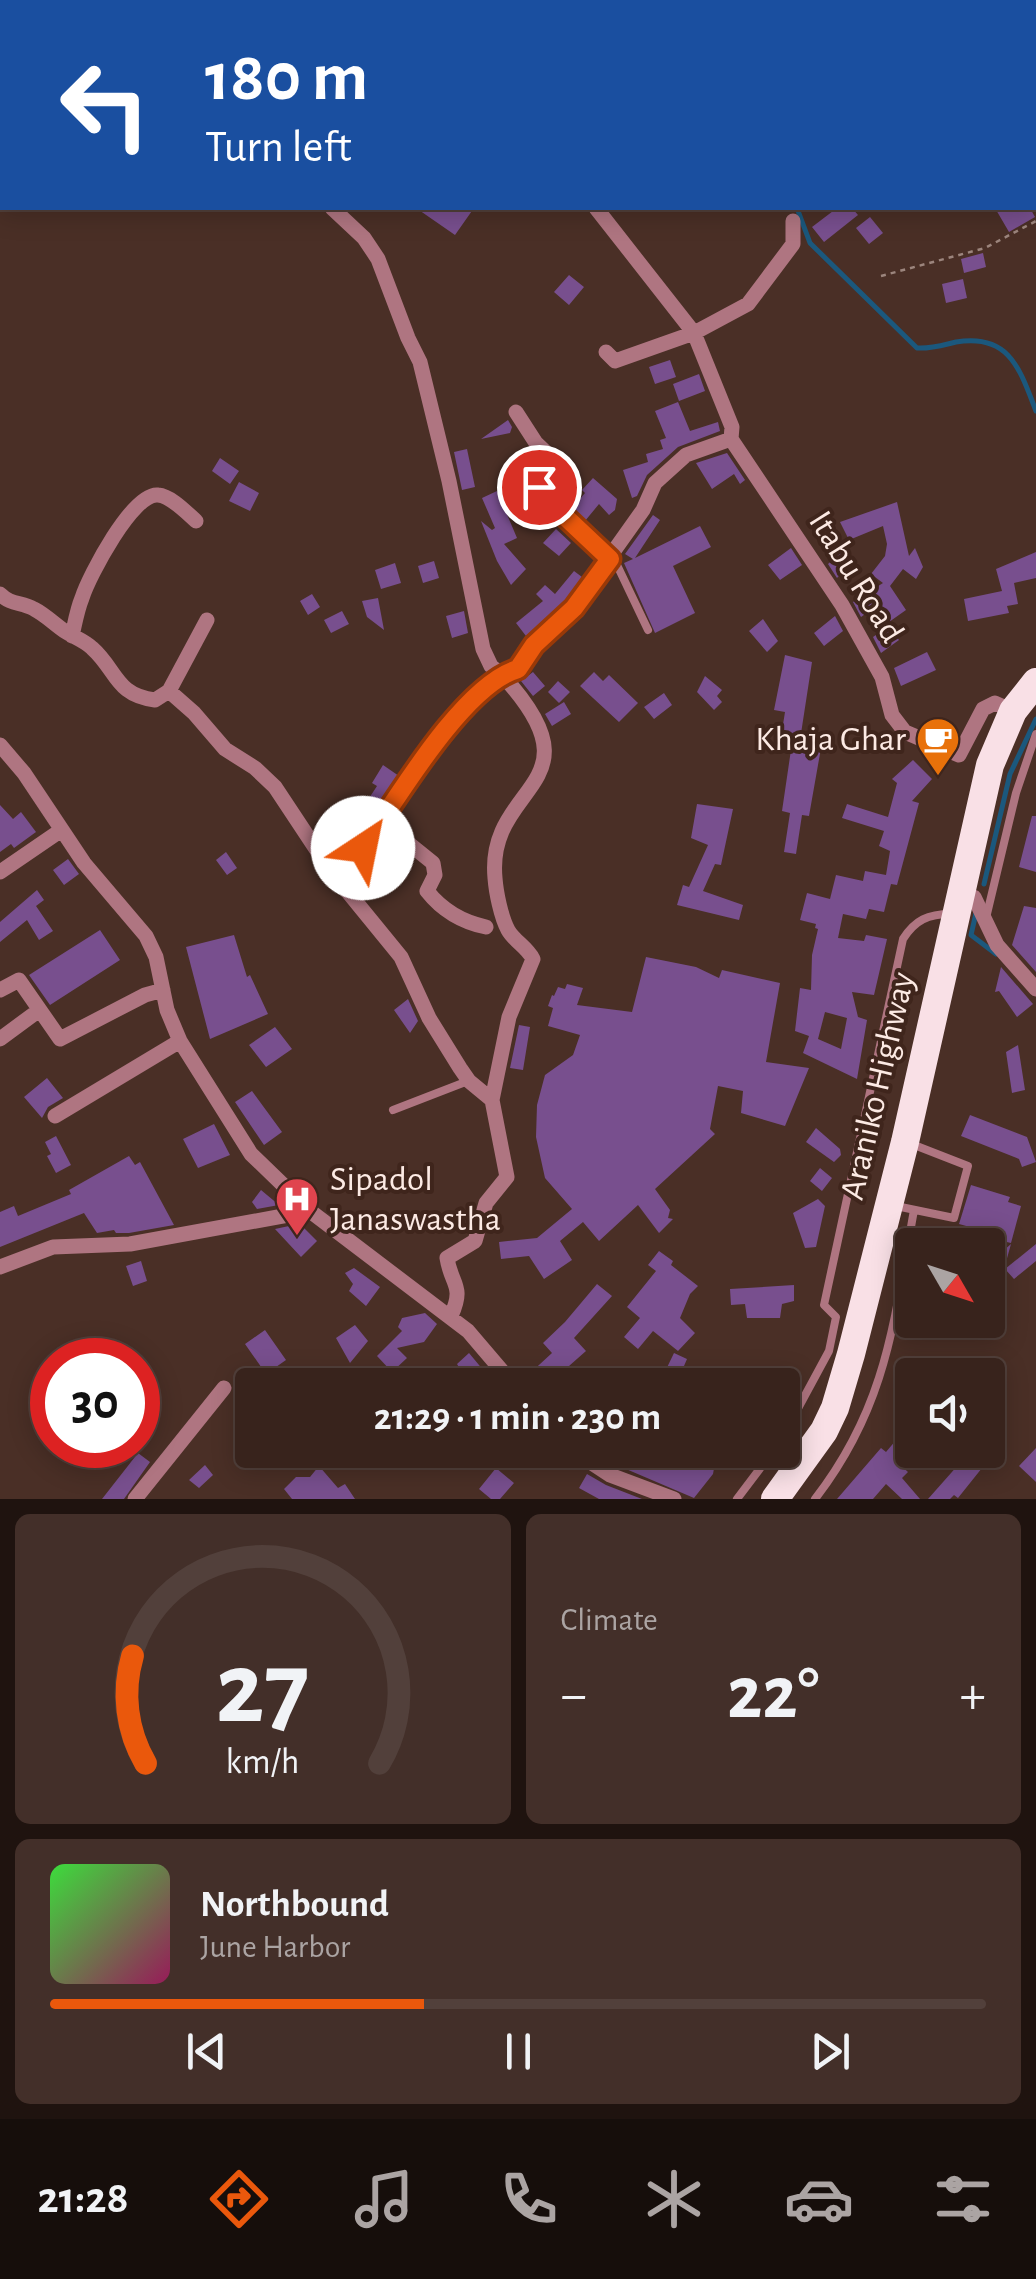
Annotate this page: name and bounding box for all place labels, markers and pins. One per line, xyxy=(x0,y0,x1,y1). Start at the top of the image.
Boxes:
pin xyxy=(497,445,582,530)
cafe icon: Khaja Ghar xyxy=(915,716,961,777)
place label: Khaja Ghar xyxy=(755,722,907,757)
place label: Sipadol Janaswastha xyxy=(330,1162,501,1237)
hospital icon: Sipadol Janaswastha xyxy=(274,1176,320,1237)

